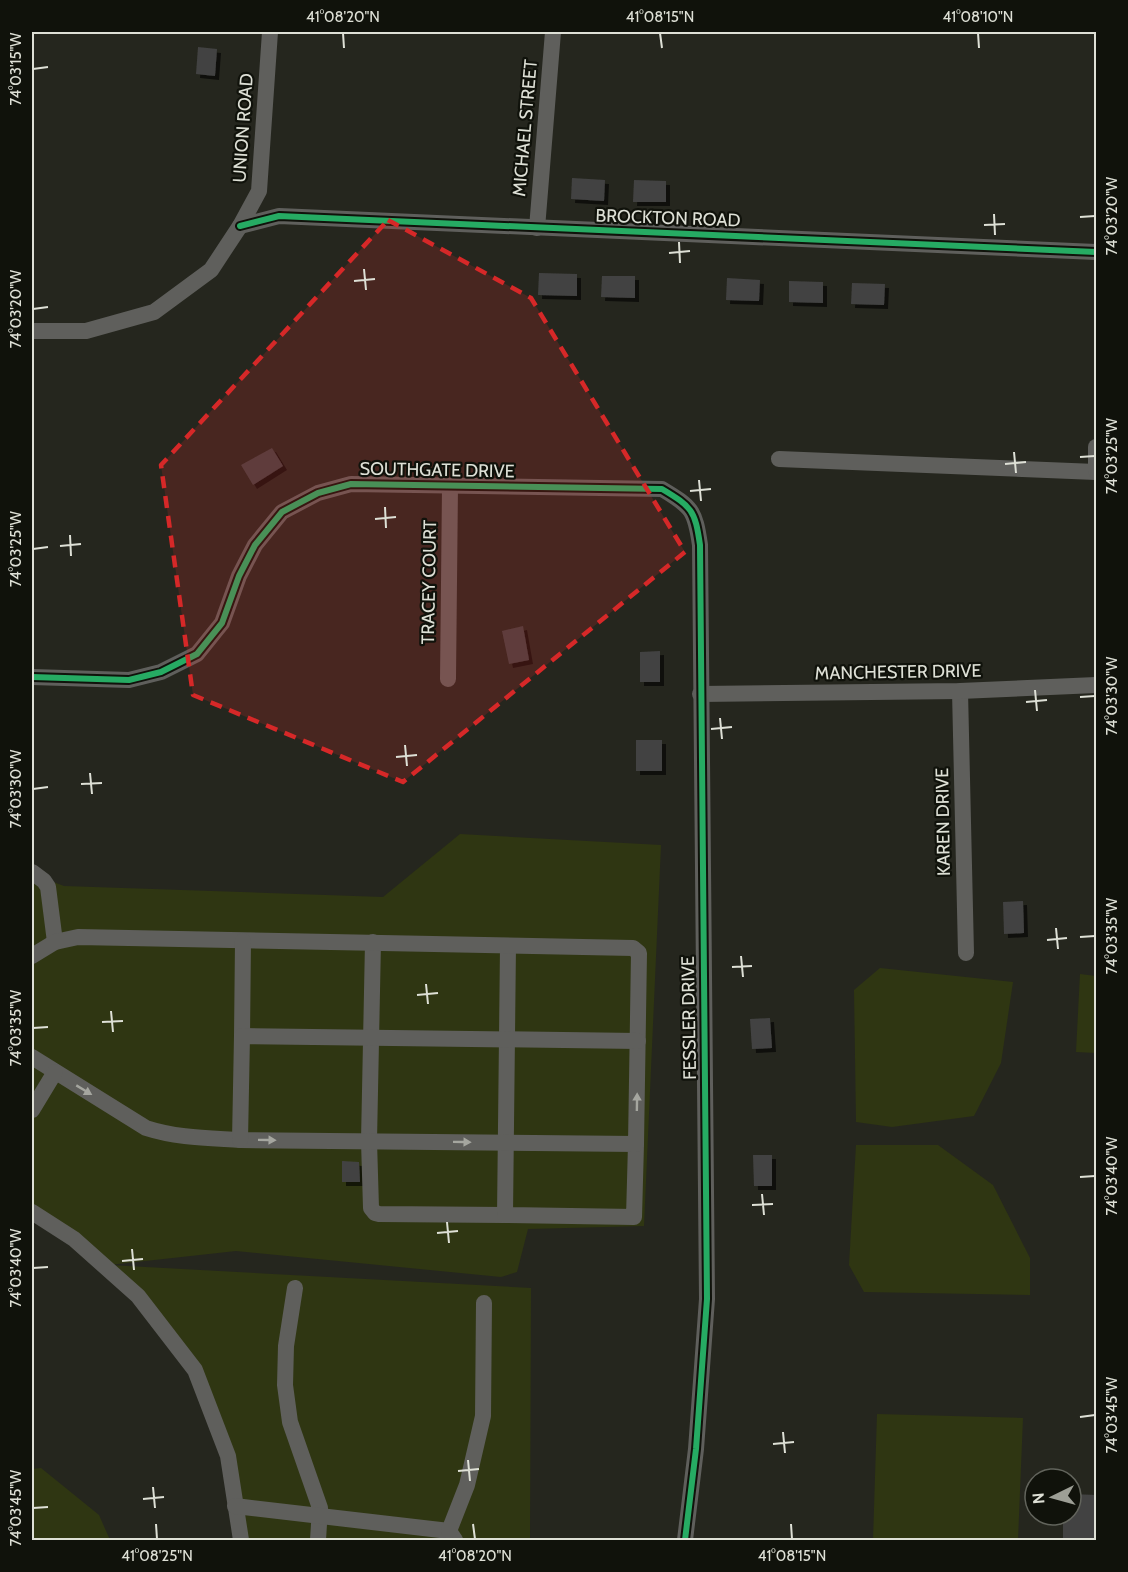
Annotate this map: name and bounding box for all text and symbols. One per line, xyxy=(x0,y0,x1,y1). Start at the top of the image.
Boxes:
text: 41°08'20"N xyxy=(306,8,380,26)
text: 41°08'15"N xyxy=(626,8,694,26)
text: 41°08'10"N xyxy=(943,8,1013,26)
text: 74°03'15"W xyxy=(7,32,25,106)
street label: MICHAEL STREET xyxy=(508,58,542,197)
street label: UNION ROAD xyxy=(228,73,258,183)
text: 74°03'20"W xyxy=(1103,176,1121,255)
street label: BROCKTON ROAD xyxy=(595,204,741,232)
text: 74°03'20"W xyxy=(7,269,25,348)
text: 74°03'25"W xyxy=(1103,417,1121,494)
street label: SOUTHGATE DRIVE xyxy=(359,458,515,482)
text: 74°03'25"W xyxy=(7,510,25,587)
street label: TRACEY COURT xyxy=(417,519,441,644)
text: 74°03'30"W xyxy=(1103,656,1121,735)
street label: MANCHESTER DRIVE xyxy=(815,660,982,684)
text: 74°03'30"W xyxy=(7,749,25,828)
street label: KAREN DRIVE xyxy=(931,768,955,876)
text: 74°03'35"W xyxy=(1103,897,1121,974)
street label: FESSLER DRIVE xyxy=(677,956,701,1080)
text: 74°03'35"W xyxy=(7,989,25,1066)
one-way arrow xyxy=(76,1085,93,1095)
one-way arrow xyxy=(632,1093,642,1112)
one-way arrow xyxy=(258,1135,277,1145)
text: 74°03'40"W xyxy=(1103,1136,1121,1215)
one-way arrow xyxy=(453,1137,472,1147)
text: 74°03'40"W xyxy=(7,1228,25,1307)
text: 74°03'45"W xyxy=(1103,1376,1121,1453)
north arrow xyxy=(1023,1467,1083,1527)
text: 74°03'45"W xyxy=(7,1469,25,1546)
text: N xyxy=(1029,1492,1049,1505)
text: 41°08'25"N xyxy=(121,1547,193,1565)
text: 41°08'20"N xyxy=(438,1547,512,1565)
text: 41°08'15"N xyxy=(758,1547,826,1565)

